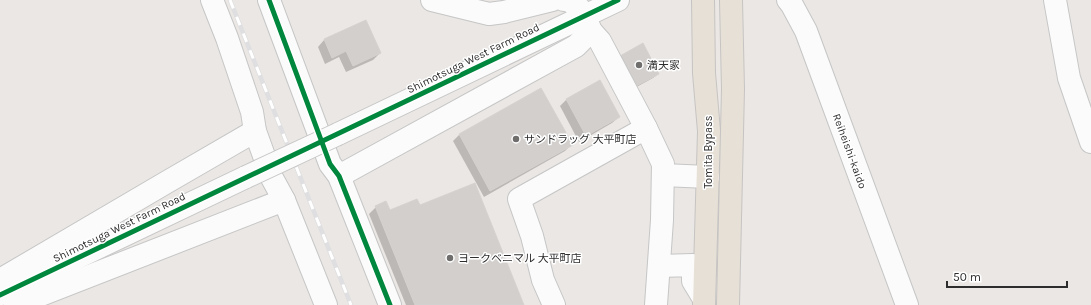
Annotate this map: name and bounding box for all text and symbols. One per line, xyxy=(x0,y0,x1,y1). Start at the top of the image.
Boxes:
street label: Shimotsuga West Farm Road xyxy=(405,21,542,96)
place label: 満天家 xyxy=(647,59,680,72)
marker: 満天家 xyxy=(634,60,644,70)
street label: Reiheishi-kaido xyxy=(830,112,869,190)
street label: Tomita Bypass xyxy=(702,115,715,189)
place label: サンドラッグ 大平町店 xyxy=(524,133,637,146)
marker: サンドラッグ 大平町店 xyxy=(511,134,521,144)
street label: Shimotsuga West Farm Road xyxy=(51,190,188,265)
place label: ヨークベニマル 大平町店 xyxy=(458,252,582,265)
marker: ヨークベニマル 大平町店 xyxy=(445,253,455,263)
scale bar xyxy=(947,263,1067,289)
text: 50 m xyxy=(953,270,981,284)

